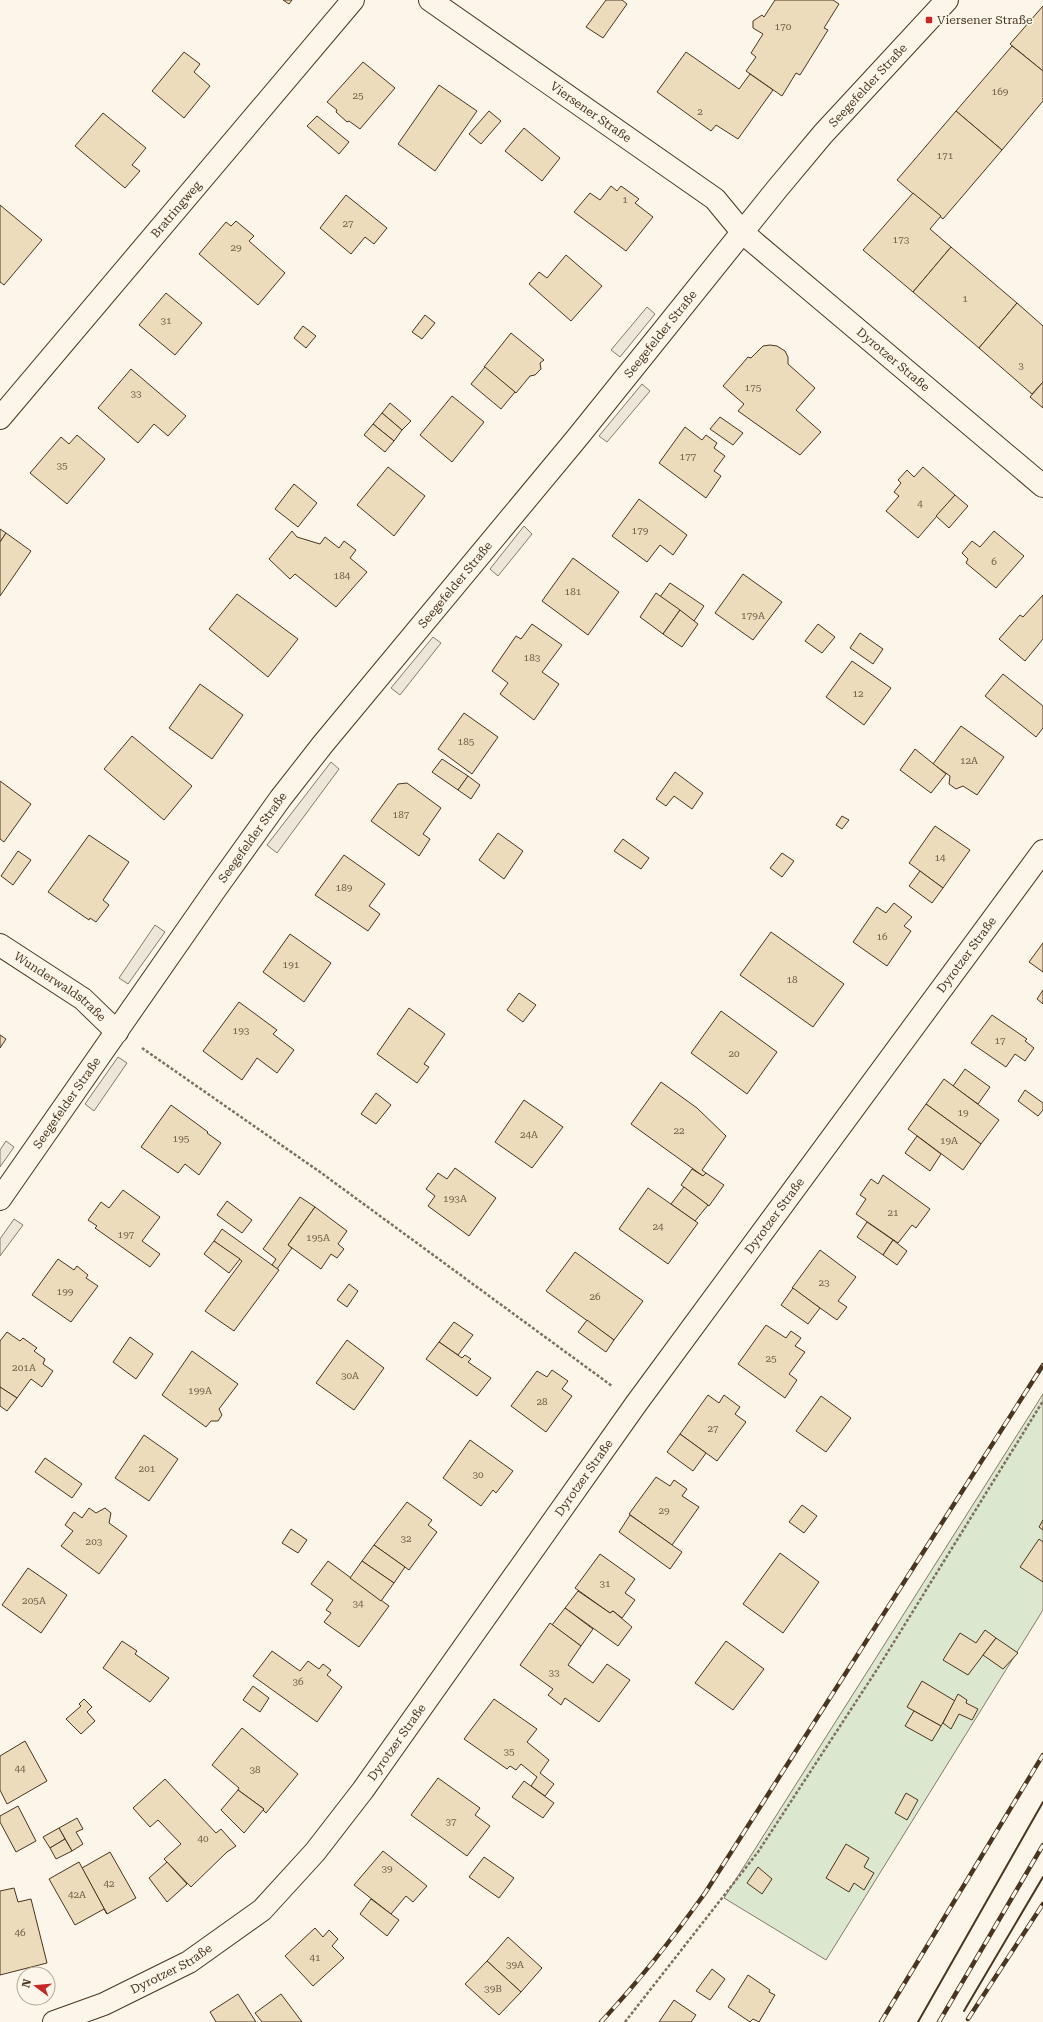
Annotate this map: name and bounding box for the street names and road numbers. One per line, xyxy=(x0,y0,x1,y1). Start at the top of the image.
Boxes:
street label: Seegefelder Straße xyxy=(826,41,910,130)
street label: Viersener Straße xyxy=(547,79,634,146)
street label: Bratringweg xyxy=(148,178,204,241)
street label: Seegefelder Straße xyxy=(621,287,700,381)
street label: Dyrotzer Straße xyxy=(854,325,933,394)
street label: Seegefelder Straße xyxy=(415,538,495,631)
street label: Seegefelder Straße xyxy=(215,789,290,886)
street label: Dyrotzer Straße xyxy=(934,914,999,996)
street label: Wunderwaldstraße xyxy=(11,949,109,1024)
street label: Seegefelder Straße xyxy=(30,1054,104,1151)
street label: Dyrotzer Straße xyxy=(742,1175,807,1257)
street label: Dyrotzer Straße xyxy=(552,1436,616,1519)
street label: Dyrotzer Straße xyxy=(365,1701,429,1783)
street label: Dyrotzer Straße xyxy=(128,1941,215,1997)

